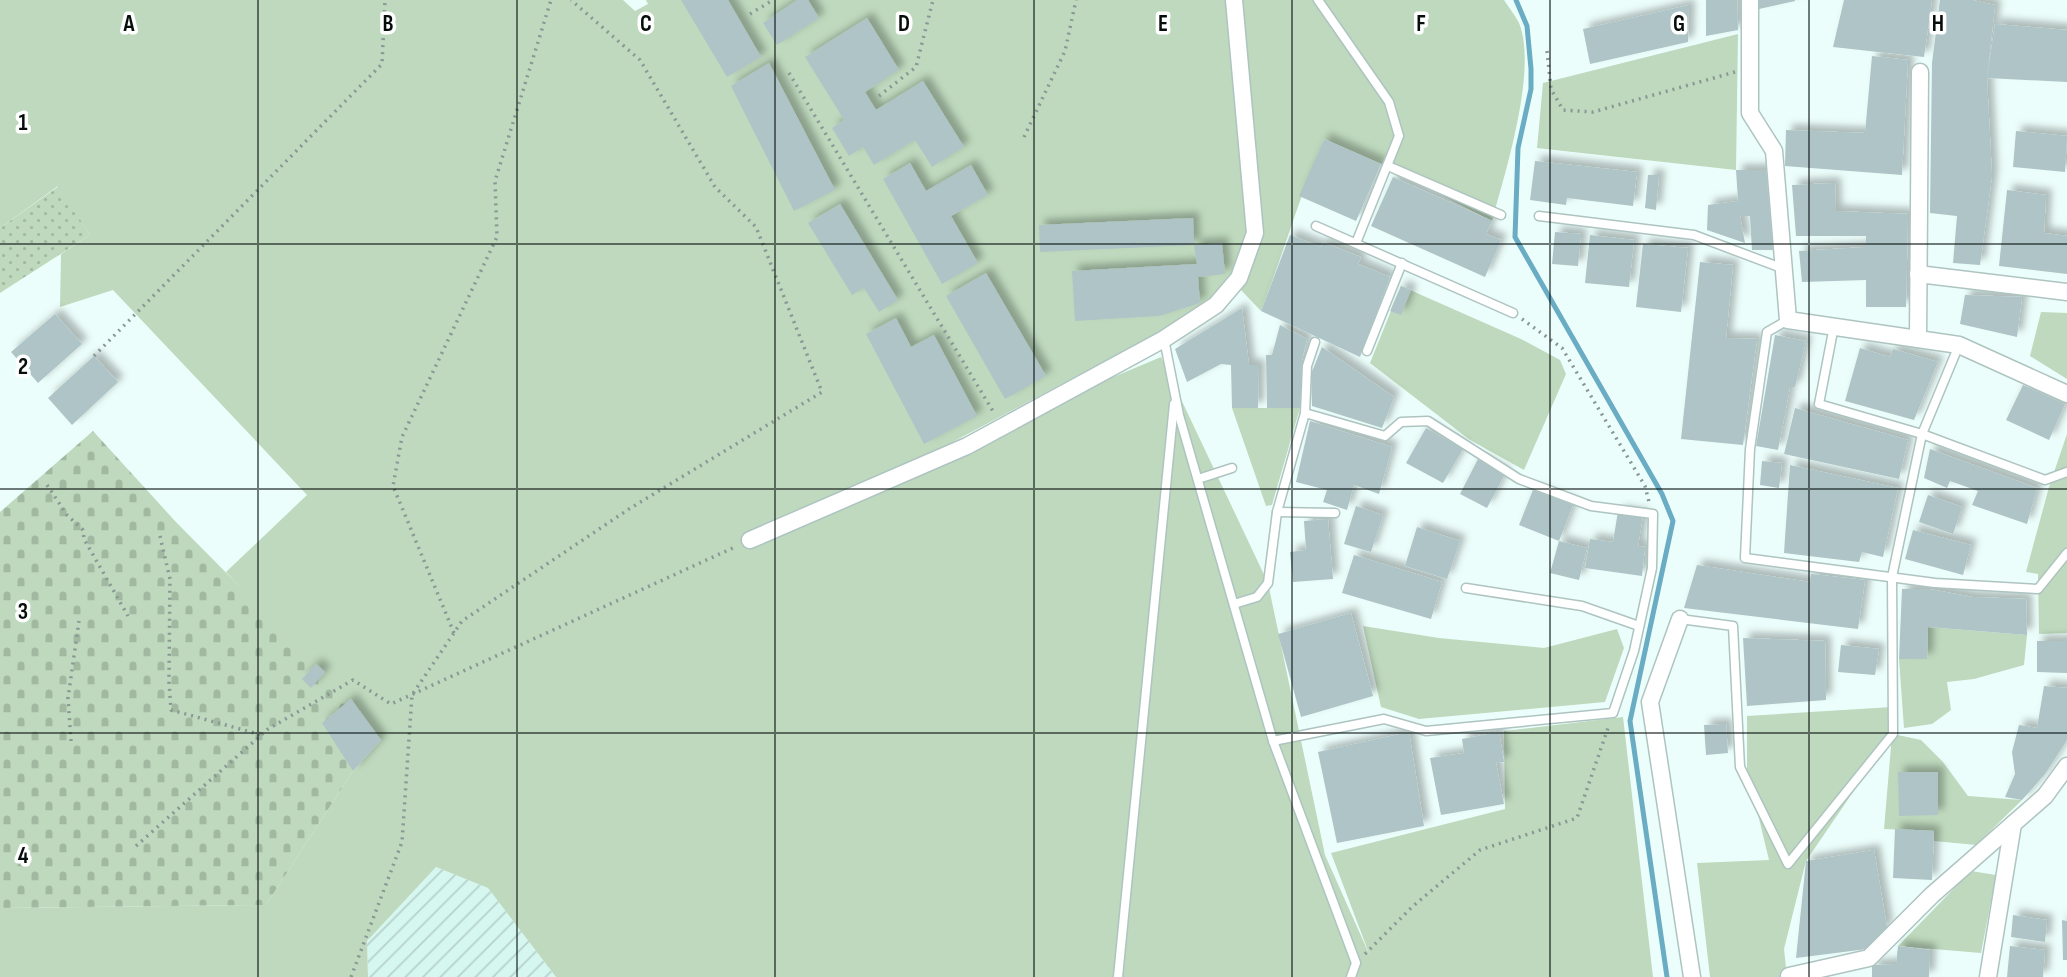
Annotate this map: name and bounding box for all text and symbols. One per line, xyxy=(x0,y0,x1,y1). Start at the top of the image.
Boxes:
text: A xyxy=(123,10,136,38)
text: B xyxy=(383,10,394,38)
text: C xyxy=(640,10,652,38)
text: D xyxy=(898,10,910,38)
text: E xyxy=(1158,10,1168,38)
text: F xyxy=(1416,10,1426,38)
text: G xyxy=(1673,10,1685,38)
text: H xyxy=(1932,10,1944,38)
text: 1 xyxy=(18,109,28,137)
text: 2 xyxy=(18,353,28,381)
text: 3 xyxy=(18,598,28,626)
text: 4 xyxy=(18,842,29,870)

